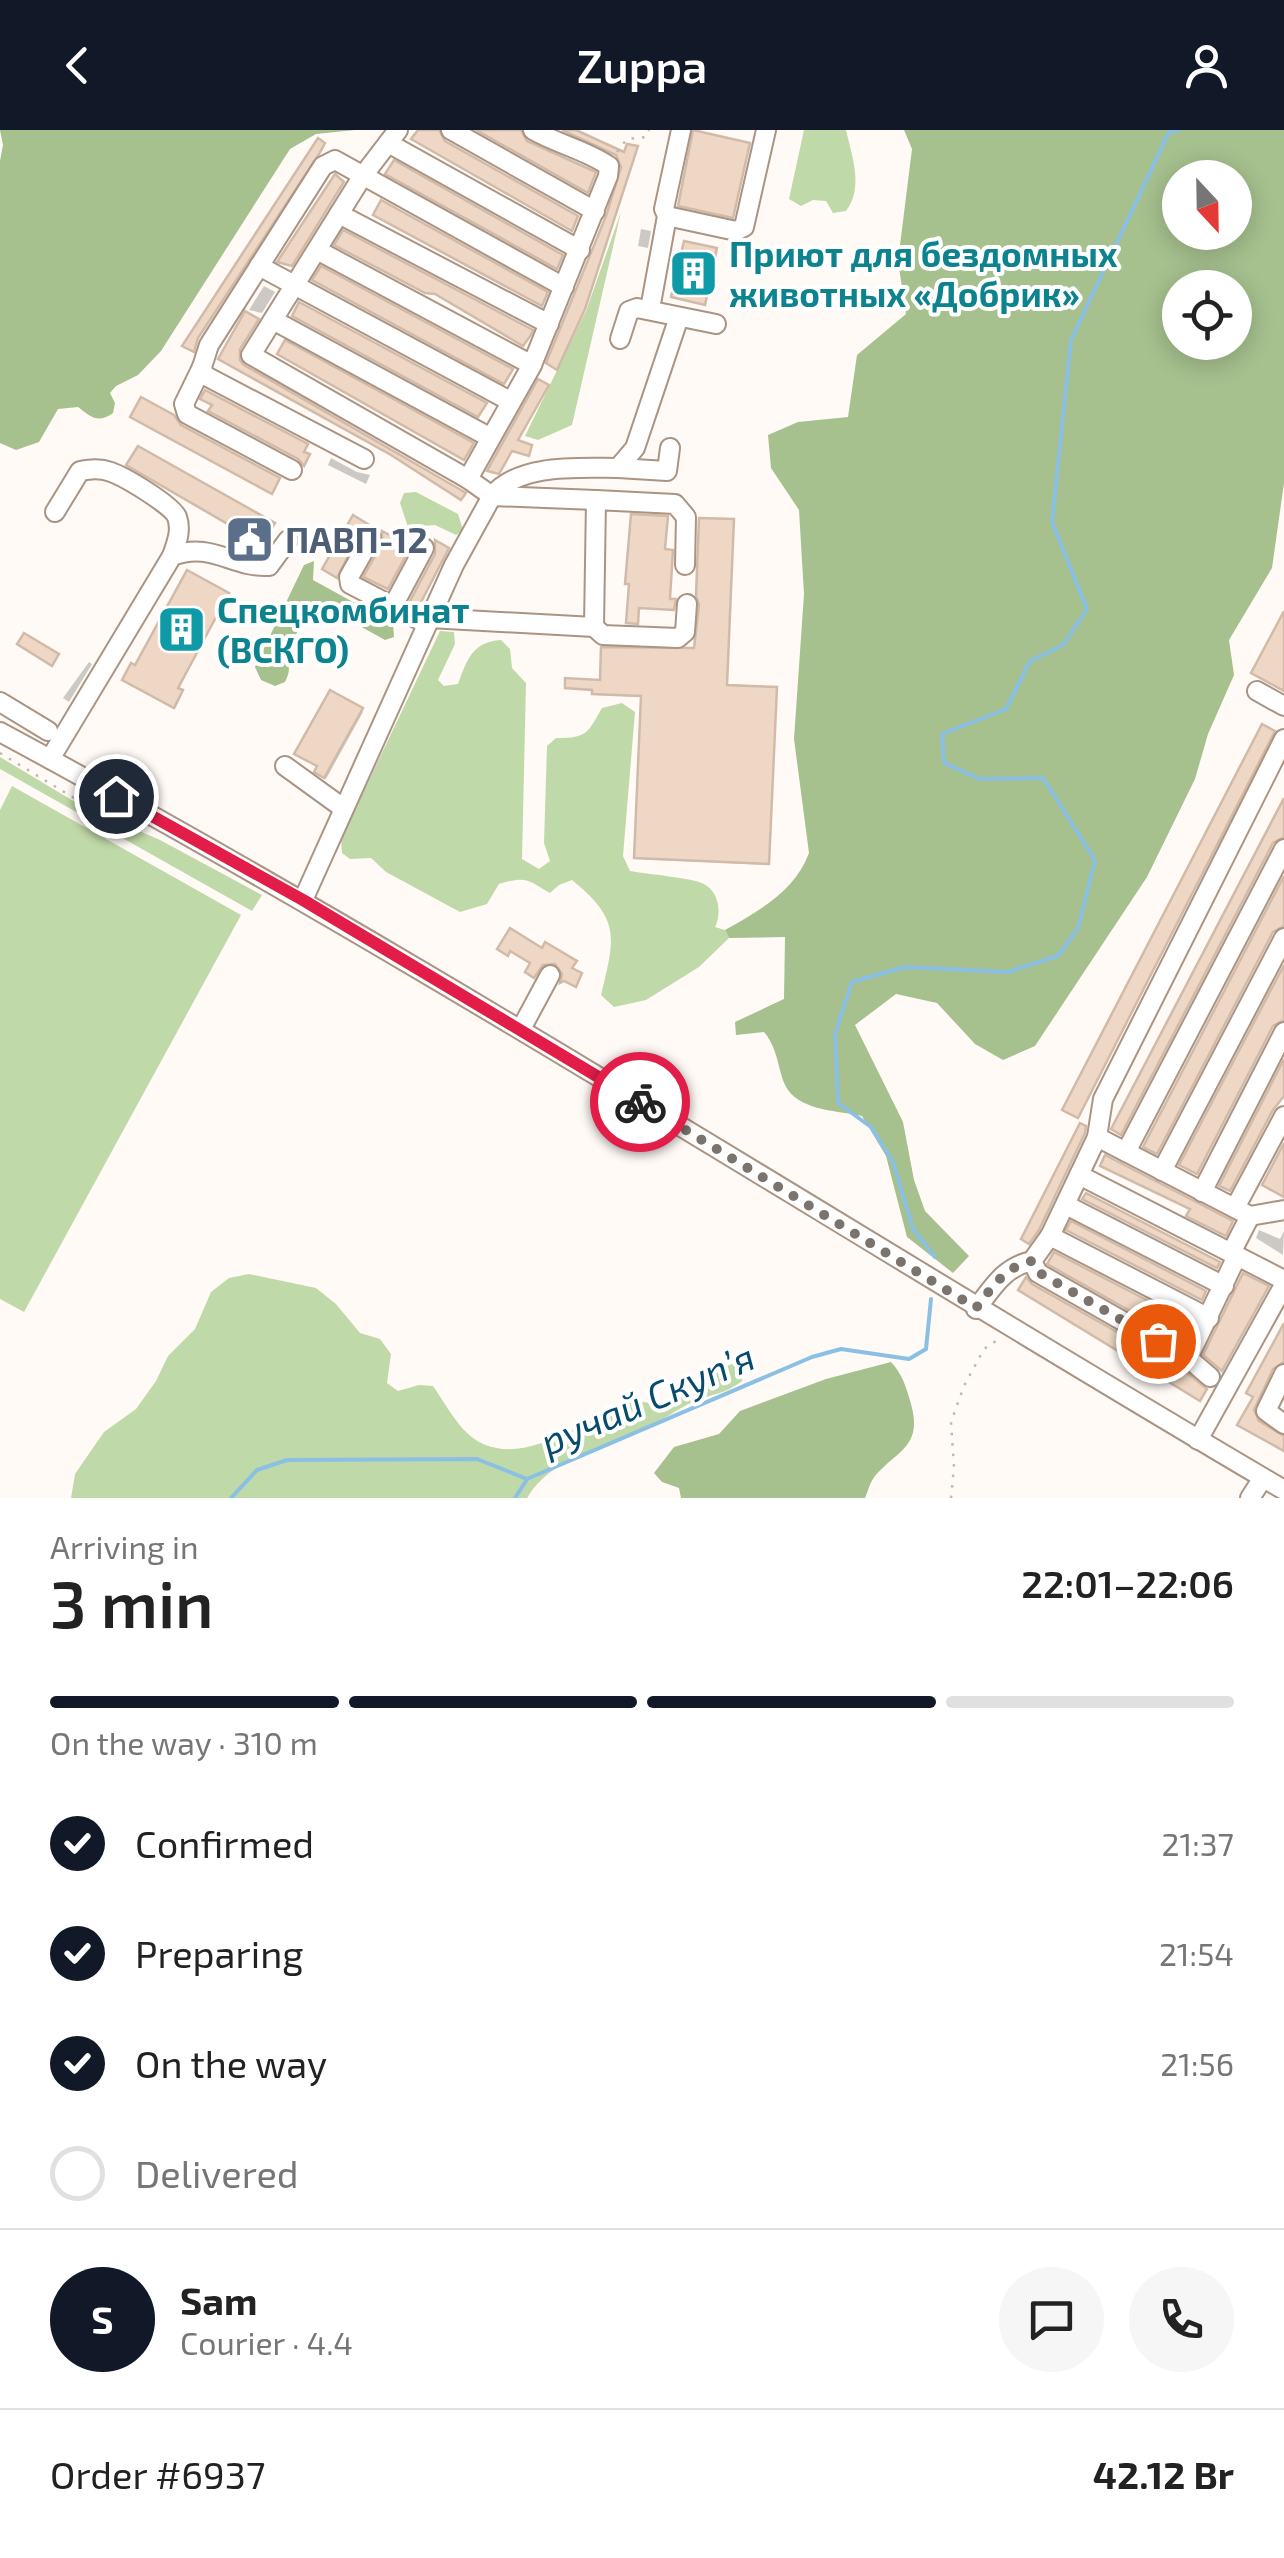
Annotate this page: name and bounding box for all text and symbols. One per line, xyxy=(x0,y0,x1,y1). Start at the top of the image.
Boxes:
icon: back xyxy=(50,38,105,93)
text: Zuppa xyxy=(577,38,707,92)
icon: person xyxy=(1179,38,1234,93)
north arrow xyxy=(1162,160,1252,250)
map controls xyxy=(1162,160,1252,360)
place label: Приют для бездомных животных «Добрик» xyxy=(729,232,1118,314)
building icon: Приют для бездомных животных «Добрик» xyxy=(668,247,720,299)
button: locate xyxy=(1162,270,1252,360)
public building icon: ПАВП-12 xyxy=(224,513,276,565)
place label: ПАВП-12 xyxy=(285,518,428,560)
place label: Спецкомбинат (ВСКГО) xyxy=(217,588,469,670)
building icon: Спецкомбинат (ВСКГО) xyxy=(156,603,208,655)
pin xyxy=(74,754,159,839)
icon: home xyxy=(89,769,144,824)
courier xyxy=(590,1052,690,1152)
icon: bike xyxy=(613,1075,668,1130)
pin xyxy=(1116,1299,1201,1384)
icon: bag xyxy=(1131,1314,1186,1369)
water label: ручай Скупʼя xyxy=(533,1332,761,1464)
text: Arriving in xyxy=(50,1527,199,1565)
text: 22:01–22:06 xyxy=(1021,1560,1234,1606)
text: 3 min xyxy=(50,1563,214,1641)
text: On the way · 310 m xyxy=(50,1723,318,1761)
icon: check xyxy=(50,1816,105,1871)
text: Confirmed xyxy=(135,1820,314,1866)
text: 21:37 xyxy=(1162,1824,1234,1862)
icon: check xyxy=(50,1926,105,1981)
text: Preparing xyxy=(135,1930,303,1976)
text: 21:54 xyxy=(1159,1934,1234,1972)
icon: check xyxy=(50,2036,105,2091)
text: On the way xyxy=(135,2040,327,2086)
text: 21:56 xyxy=(1160,2044,1234,2082)
text: Delivered xyxy=(135,2150,299,2196)
button: chat xyxy=(999,2267,1104,2372)
button: phone xyxy=(1129,2267,1234,2372)
text: Sam xyxy=(180,2277,257,2323)
text: S xyxy=(91,2296,114,2342)
text: Courier · 4.4 xyxy=(180,2323,353,2361)
text: Order #6937 xyxy=(50,2451,265,2497)
text: 42.12 Br xyxy=(1093,2451,1234,2497)

